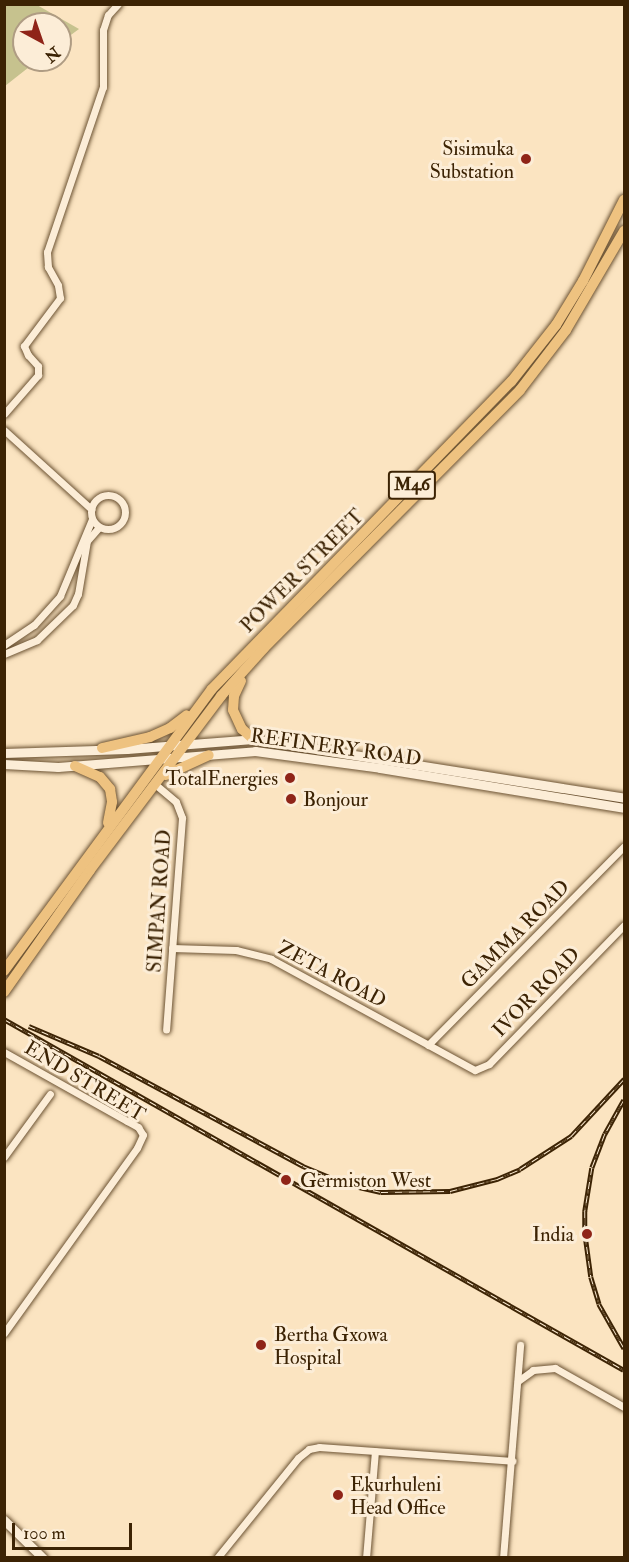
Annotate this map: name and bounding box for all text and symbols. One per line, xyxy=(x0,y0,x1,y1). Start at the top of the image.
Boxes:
north arrow xyxy=(12,12,72,72)
text: N xyxy=(40,42,64,67)
place label: Sisimuka Substation xyxy=(430,136,514,183)
marker: Sisimuka Substation xyxy=(519,152,533,166)
road number: M46 xyxy=(386,470,438,500)
street label: POWER STREET xyxy=(235,504,369,638)
street label: REFINERY ROAD xyxy=(249,723,423,771)
place label: TotalEnergies xyxy=(166,766,278,790)
marker: TotalEnergies xyxy=(283,771,297,785)
place label: Bonjour xyxy=(303,787,368,811)
marker: Bonjour xyxy=(284,792,298,806)
street label: SIMPAN ROAD xyxy=(142,829,176,973)
street label: GAMMA ROAD xyxy=(456,875,574,993)
street label: ZETA ROAD xyxy=(274,935,390,1013)
street label: IVOR ROAD xyxy=(487,942,585,1042)
street label: END STREET xyxy=(20,1035,150,1127)
place label: Germiston West xyxy=(300,1168,431,1192)
marker: Germiston West xyxy=(277,1171,295,1189)
place label: India xyxy=(532,1222,574,1246)
marker: India xyxy=(578,1225,596,1243)
place label: Bertha Gxowa Hospital xyxy=(274,1322,388,1369)
marker: Bertha Gxowa Hospital xyxy=(252,1336,270,1354)
place label: Ekurhuleni Head Office xyxy=(350,1472,446,1519)
marker: Ekurhuleni Head Office xyxy=(331,1488,345,1502)
scale bar xyxy=(15,1511,135,1549)
text: 100 m xyxy=(23,1522,66,1545)

